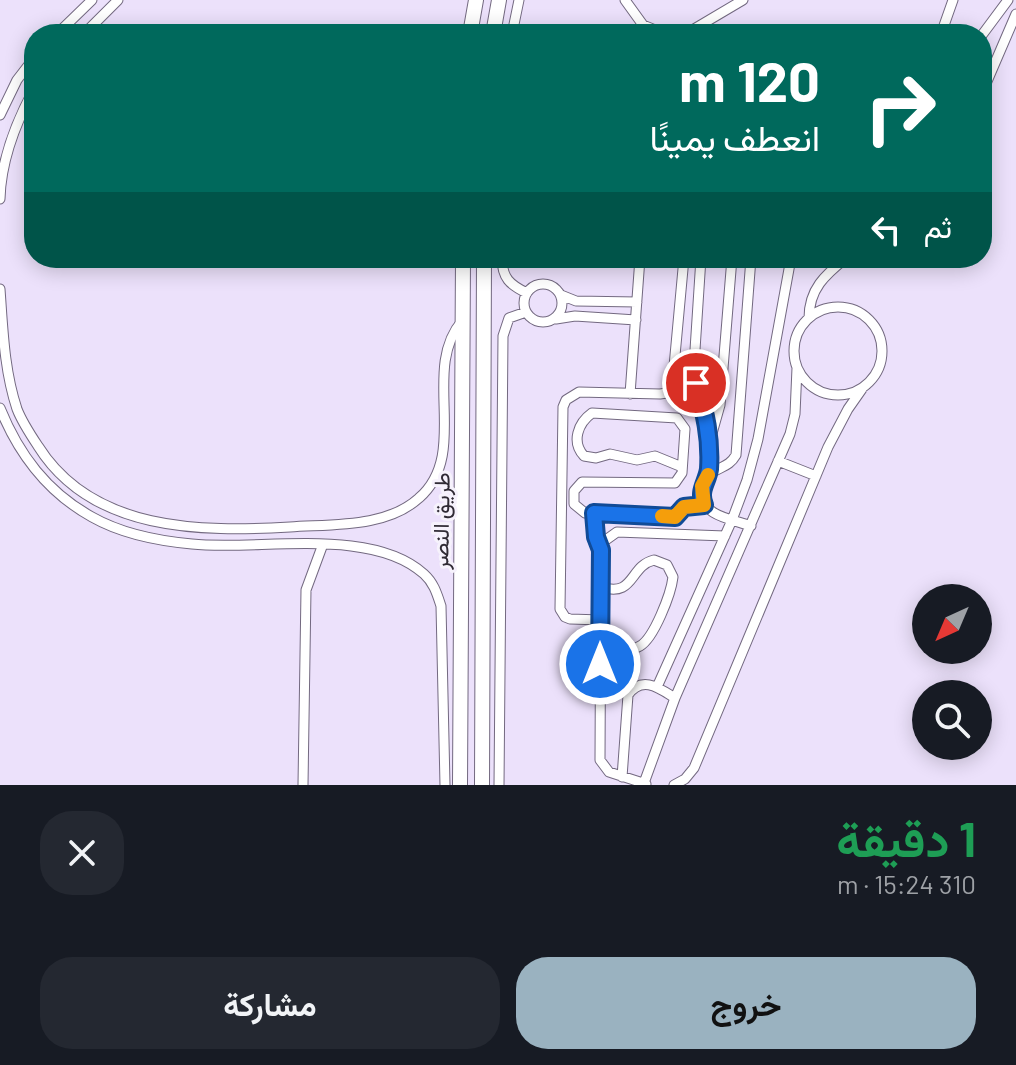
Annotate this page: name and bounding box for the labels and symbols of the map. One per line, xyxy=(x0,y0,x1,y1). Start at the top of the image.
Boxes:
pin xyxy=(662,349,730,417)
street label: طريق النصر xyxy=(426,472,456,571)
north arrow xyxy=(912,584,992,664)
position arrow xyxy=(558,622,642,706)

